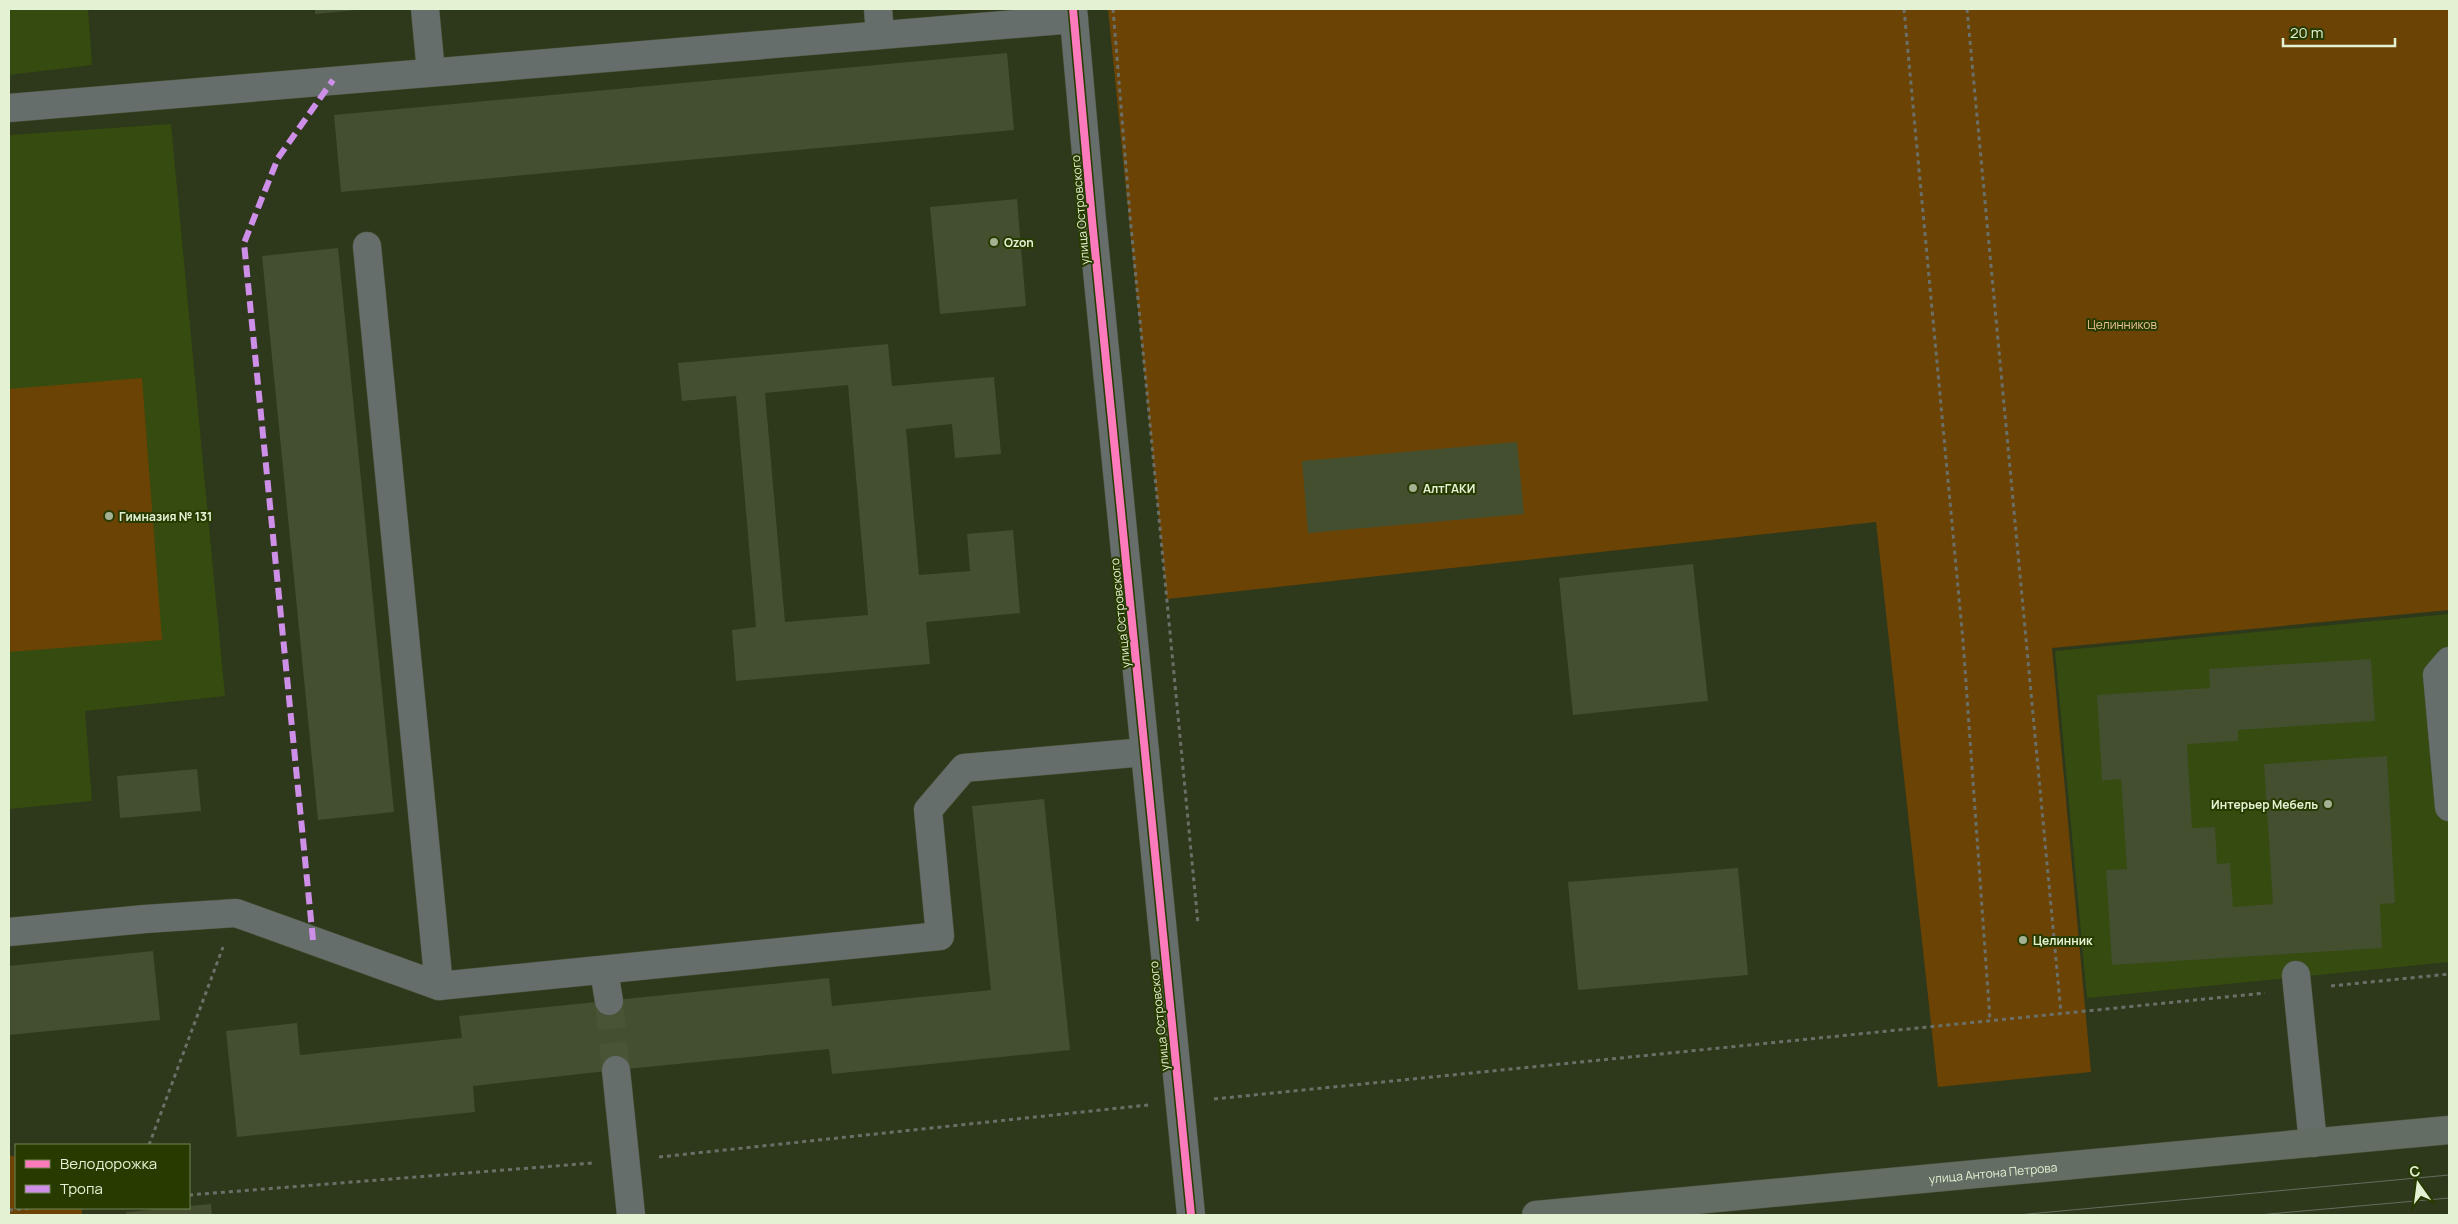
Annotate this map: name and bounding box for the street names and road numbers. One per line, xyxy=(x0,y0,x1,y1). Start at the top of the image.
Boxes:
street label: улица Островского xyxy=(1067,154,1093,266)
street label: улица Островского xyxy=(1106,557,1134,669)
street label: улица Островского xyxy=(1145,960,1173,1072)
street label: улица Антона Петрова xyxy=(1928,1158,2058,1187)

